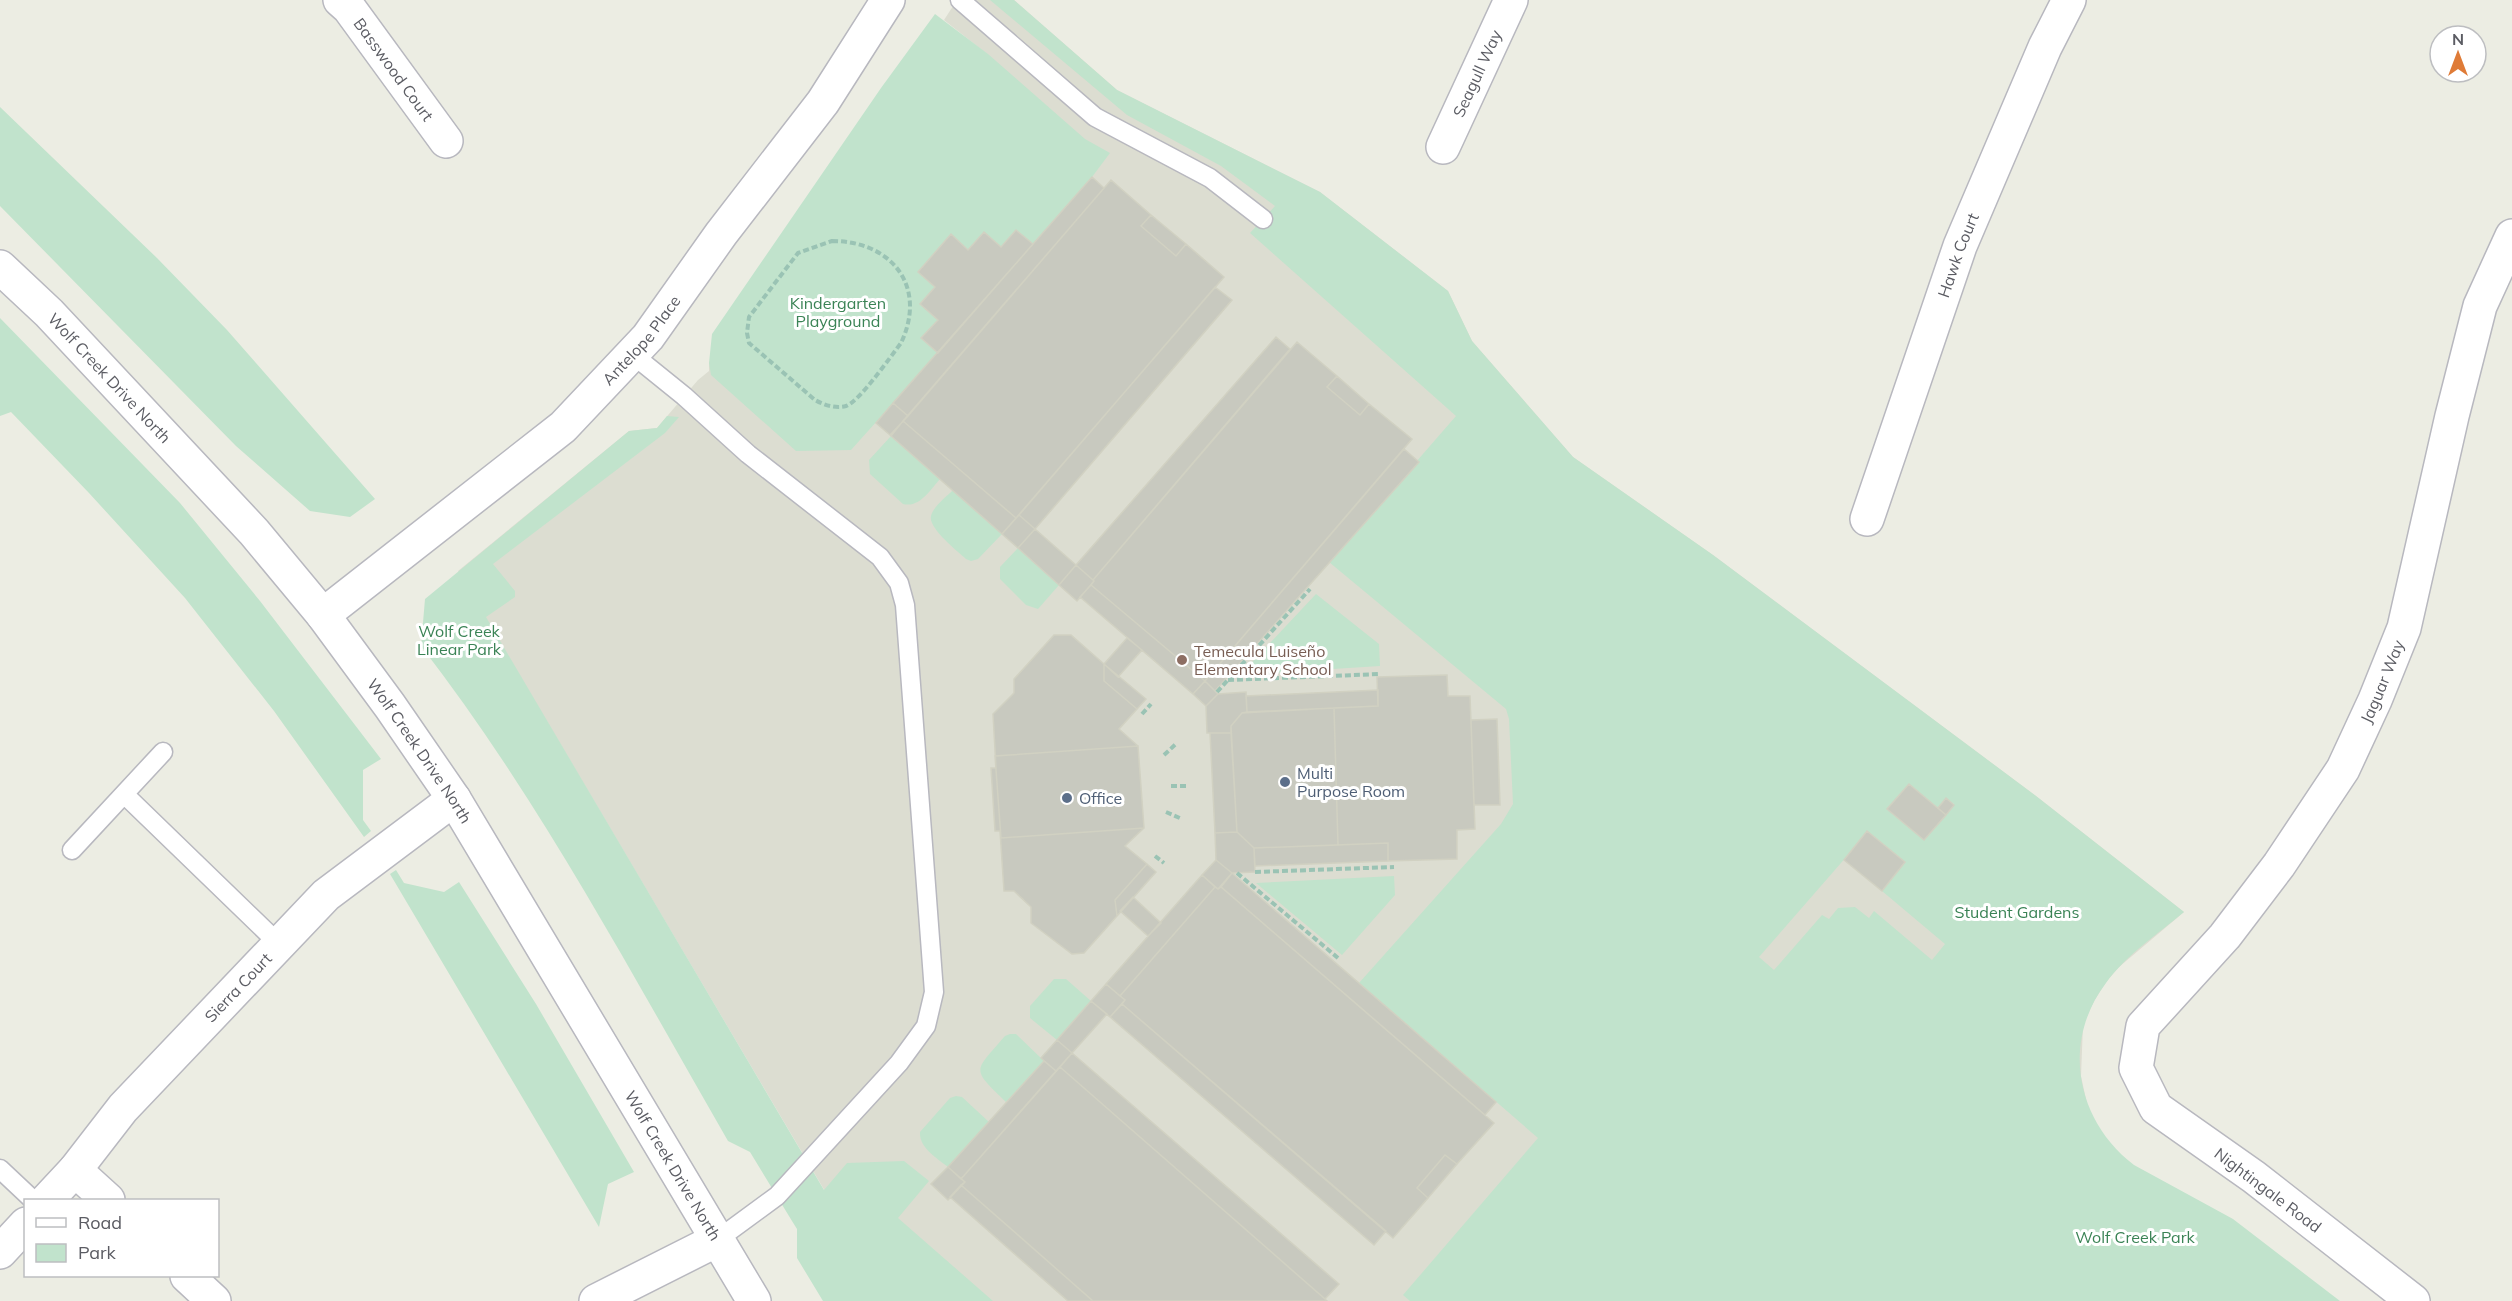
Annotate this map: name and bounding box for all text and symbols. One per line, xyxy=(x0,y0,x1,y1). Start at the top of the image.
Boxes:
street label: Basswood Court xyxy=(350,14,438,125)
north arrow xyxy=(2428,24,2488,84)
street label: Seagull Way xyxy=(1448,26,1506,120)
text: N xyxy=(2452,29,2464,49)
street label: Hawk Court xyxy=(1933,210,1983,300)
street label: Antelope Place xyxy=(598,291,684,389)
park label: Kindergarten Playground xyxy=(790,293,886,331)
street label: Wolf Creek Drive North xyxy=(44,309,175,447)
park label: Wolf Creek Linear Park xyxy=(417,621,502,659)
street label: Jaguar Way xyxy=(2356,636,2408,726)
place label: Temecula Luiseño Elementary School xyxy=(1194,641,1332,679)
marker: Temecula Luiseño Elementary School xyxy=(1175,653,1189,667)
street label: Wolf Creek Drive North xyxy=(363,675,476,827)
place label: Multi Purpose Room xyxy=(1297,763,1405,801)
marker: Multi Purpose Room xyxy=(1278,775,1292,789)
place label: Office xyxy=(1079,788,1122,808)
marker: Office xyxy=(1060,791,1074,805)
park label: Student Gardens xyxy=(1955,902,2079,922)
street label: Sierra Court xyxy=(200,948,276,1026)
street label: Wolf Creek Drive North xyxy=(621,1087,726,1244)
street label: Nightingale Road xyxy=(2211,1143,2325,1237)
legend xyxy=(24,1199,219,1277)
text: Road xyxy=(78,1211,122,1234)
park label: Wolf Creek Park xyxy=(2075,1227,2196,1247)
text: Park xyxy=(78,1241,117,1264)

